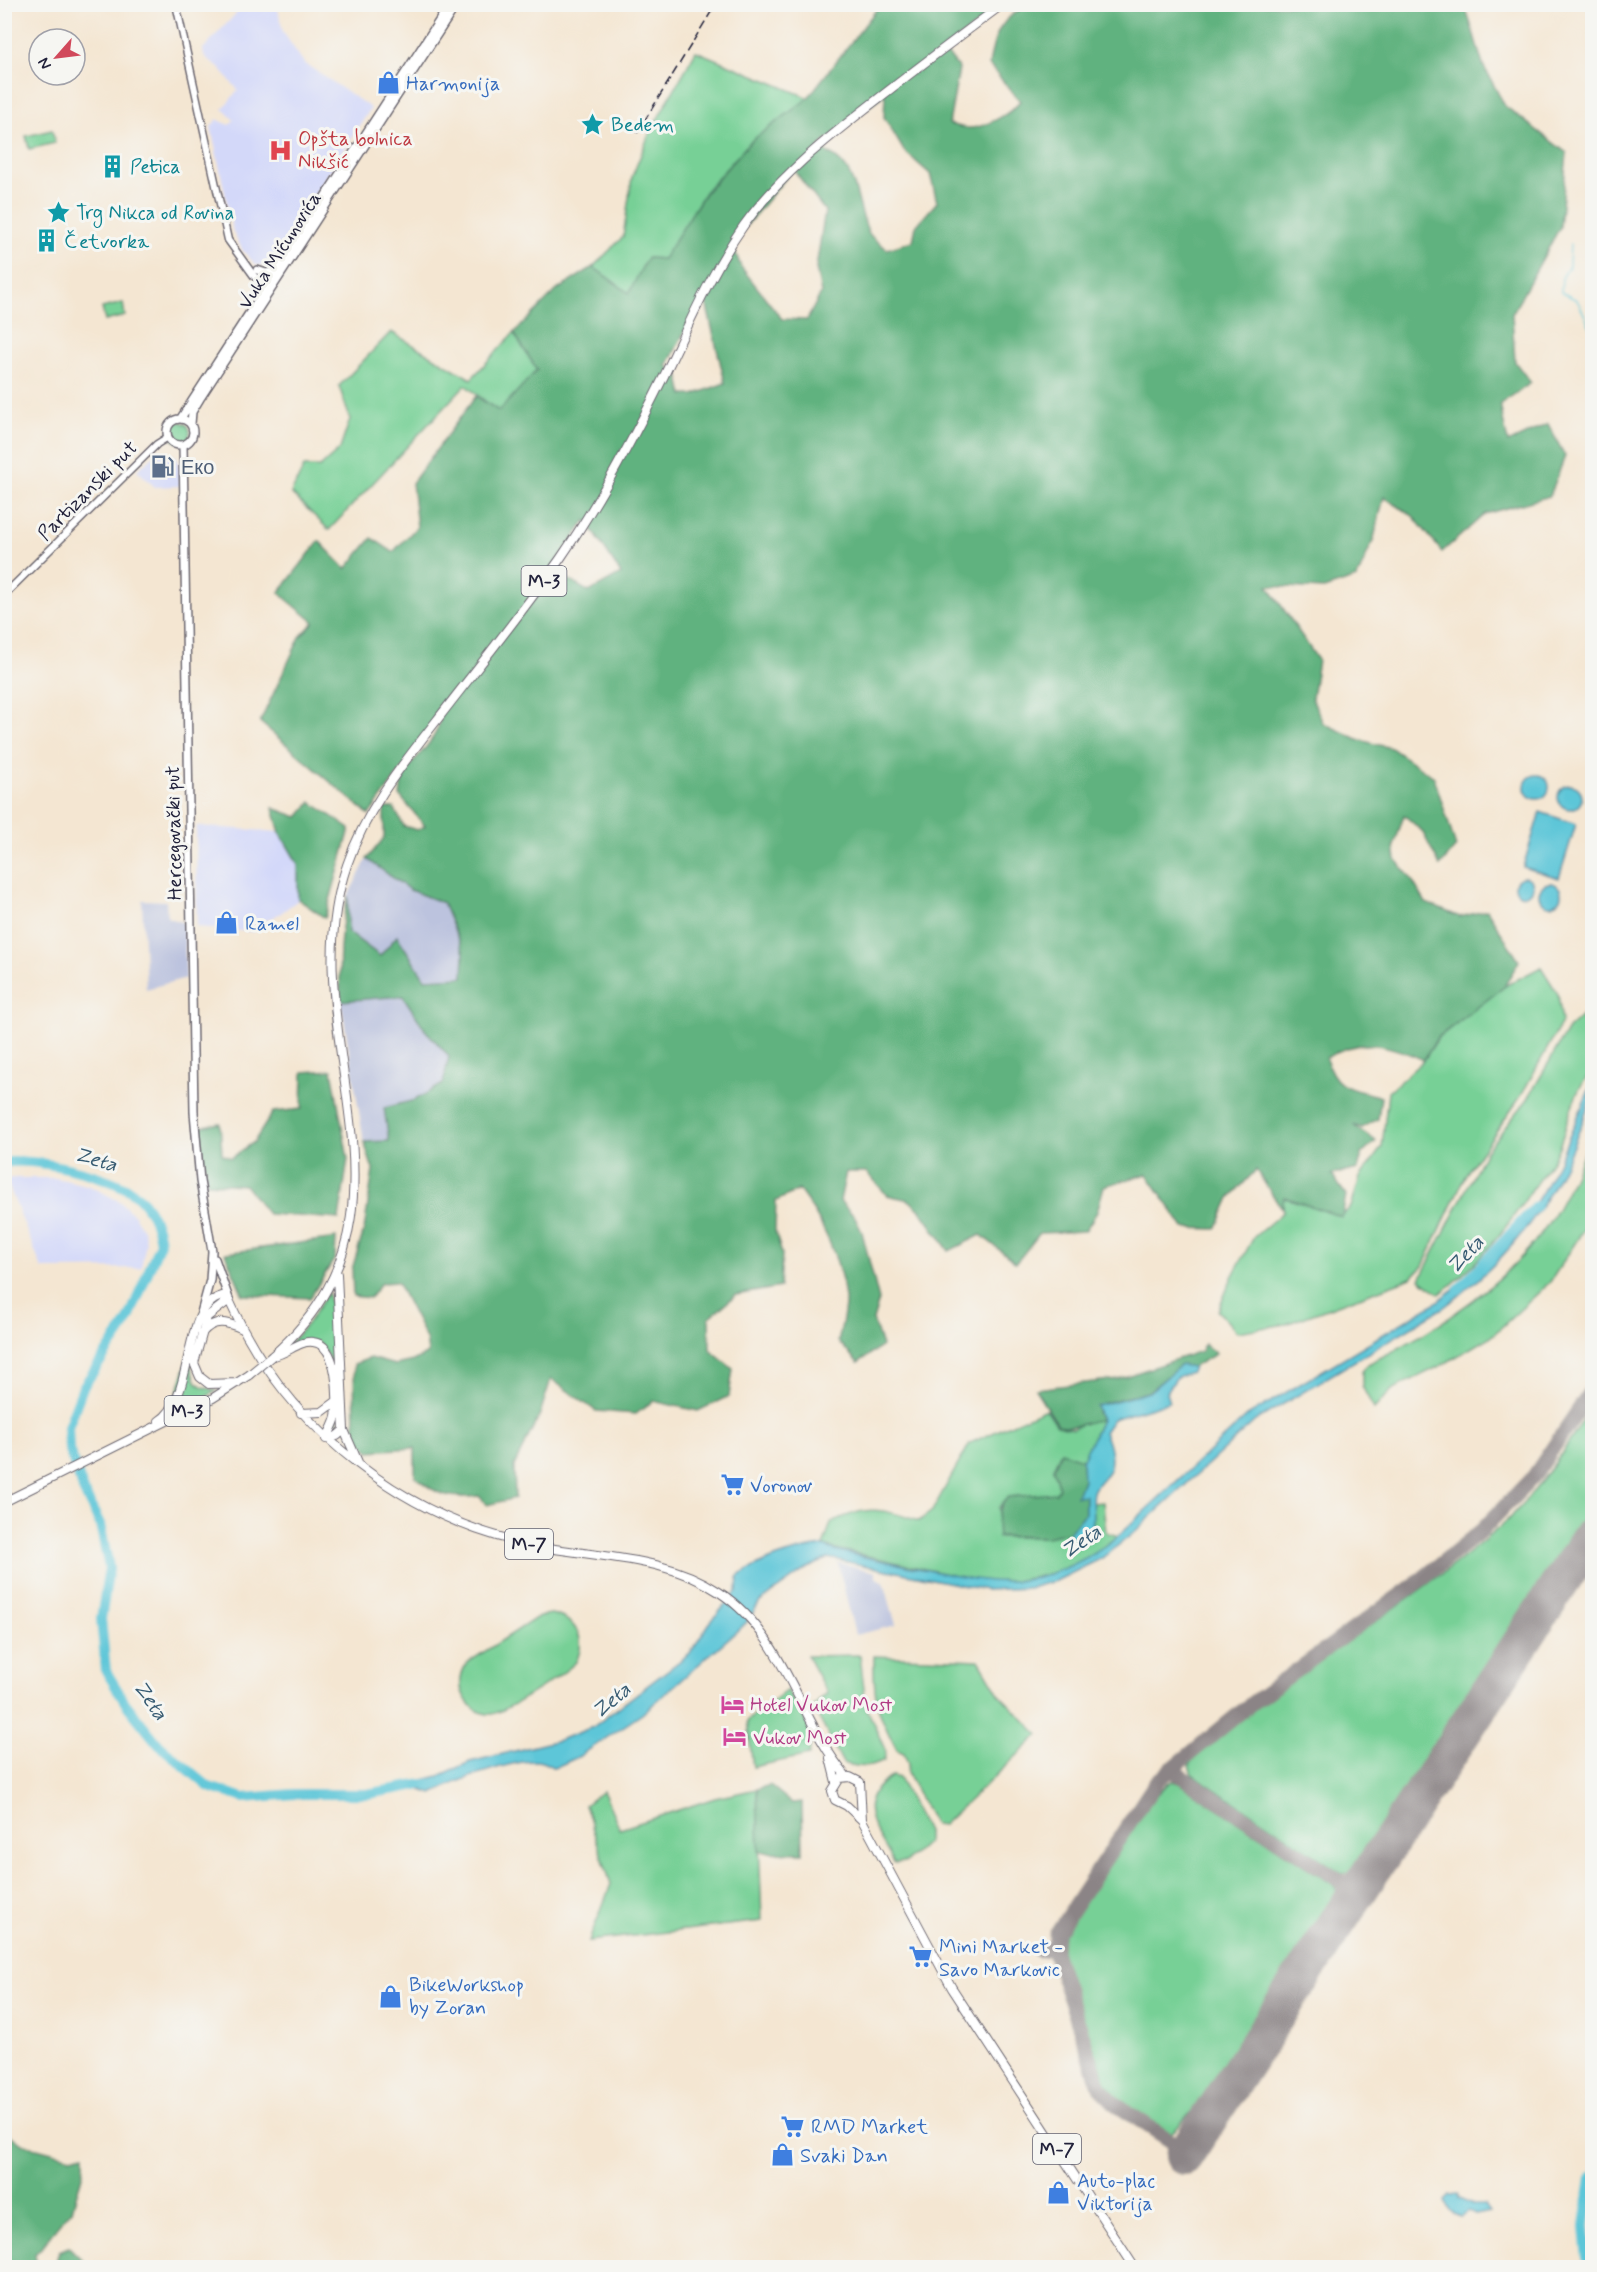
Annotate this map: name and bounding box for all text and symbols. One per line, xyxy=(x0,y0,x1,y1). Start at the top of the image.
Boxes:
north arrow xyxy=(27,27,87,87)
text: N xyxy=(33,54,57,73)
shop icon: Harmonija xyxy=(375,70,401,96)
place label: Harmonija xyxy=(406,71,500,98)
place icon: Bedem xyxy=(580,111,606,137)
place label: Bedem xyxy=(611,112,674,139)
place label: Opšta bolnica Nikšić xyxy=(298,126,413,176)
hospital icon: Opšta bolnica Nikšić xyxy=(267,137,293,163)
building icon: Petica xyxy=(99,153,125,179)
place label: Petica xyxy=(130,154,181,181)
street label: Vuka Mićunovića xyxy=(232,187,328,315)
place icon: Trg Nikca od Rovina xyxy=(45,199,71,225)
place label: Trg Nikca od Rovina xyxy=(76,200,234,228)
building icon: Četvorka xyxy=(33,228,59,254)
place label: Četvorka xyxy=(64,229,150,256)
street label: Partizanski put xyxy=(32,435,144,547)
fuel station icon: Еко xyxy=(150,454,176,480)
place label: Еко xyxy=(181,455,214,482)
road number: M-3 xyxy=(522,566,566,596)
street label: Hercegovački put xyxy=(160,765,189,901)
shop icon: Ramel xyxy=(214,910,240,936)
place label: Ramel xyxy=(245,911,299,938)
water label: Zeta xyxy=(71,1141,120,1179)
water label: Zeta xyxy=(1441,1230,1491,1280)
road number: M-3 xyxy=(164,1396,210,1426)
supermarket icon: Voronov xyxy=(719,1472,745,1498)
place label: Voronov xyxy=(750,1473,813,1500)
water label: Zeta xyxy=(1056,1518,1107,1565)
road number: M-7 xyxy=(505,1529,553,1559)
water label: Zeta xyxy=(126,1675,174,1726)
water label: Zeta xyxy=(586,1676,637,1725)
hotel icon: Hotel Vukov Most xyxy=(719,1691,745,1717)
place label: Hotel Vukov Most xyxy=(750,1692,892,1719)
hotel icon: Vukov Most xyxy=(722,1724,748,1750)
place label: Vukov Most xyxy=(753,1725,847,1752)
place label: Mini Market - Savo Markovic xyxy=(939,1934,1063,1984)
supermarket icon: Mini Market - Savo Markovic xyxy=(908,1944,934,1970)
place label: BikeWorkshop by Zoran xyxy=(409,1972,524,2022)
shop icon: BikeWorkshop by Zoran xyxy=(378,1983,404,2009)
supermarket icon: RMD Market xyxy=(780,2113,806,2139)
place label: RMD Market xyxy=(811,2114,928,2141)
road number: M-7 xyxy=(1033,2134,1081,2164)
shop icon: Svaki Dan xyxy=(769,2142,795,2168)
place label: Svaki Dan xyxy=(800,2143,888,2170)
place label: Auto-plac Viktorija xyxy=(1077,2168,1155,2218)
shop icon: Auto-plac Viktorija xyxy=(1046,2179,1072,2205)

